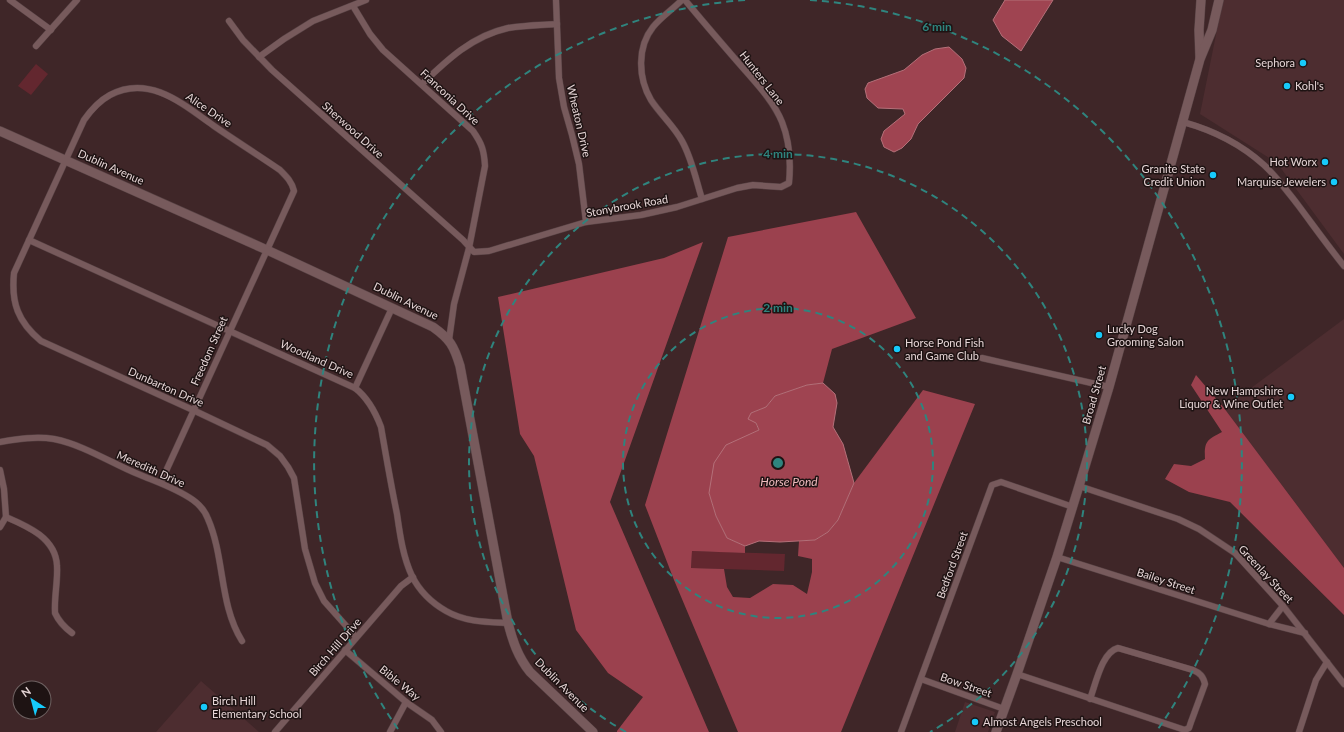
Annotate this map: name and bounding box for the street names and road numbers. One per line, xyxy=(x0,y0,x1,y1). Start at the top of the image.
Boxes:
street label: Hunters Lane xyxy=(737,48,788,107)
street label: Franconia Drive xyxy=(418,66,483,127)
street label: Wheaton Drive xyxy=(565,83,594,159)
street label: Alice Drive xyxy=(184,89,235,130)
street label: Sherwood Drive xyxy=(320,99,387,161)
street label: Dublin Avenue xyxy=(76,146,146,187)
street label: Stonybrook Road xyxy=(585,192,669,219)
street label: Dublin Avenue xyxy=(372,279,441,322)
street label: Freedom Street xyxy=(187,314,230,387)
street label: Woodland Drive xyxy=(279,337,356,381)
street label: Dunbarton Drive xyxy=(126,364,206,409)
street label: Broad Street xyxy=(1079,364,1108,426)
street label: Meredith Drive xyxy=(115,448,188,489)
street label: Bedford Street xyxy=(933,529,970,600)
street label: Greenlay Street xyxy=(1236,542,1297,605)
street label: Bailey Street xyxy=(1135,565,1197,596)
street label: Birch Hill Drive xyxy=(306,615,364,678)
street label: Dublin Avenue xyxy=(533,655,592,714)
street label: Bible Way xyxy=(377,662,424,703)
street label: Bow Street xyxy=(939,670,994,699)

